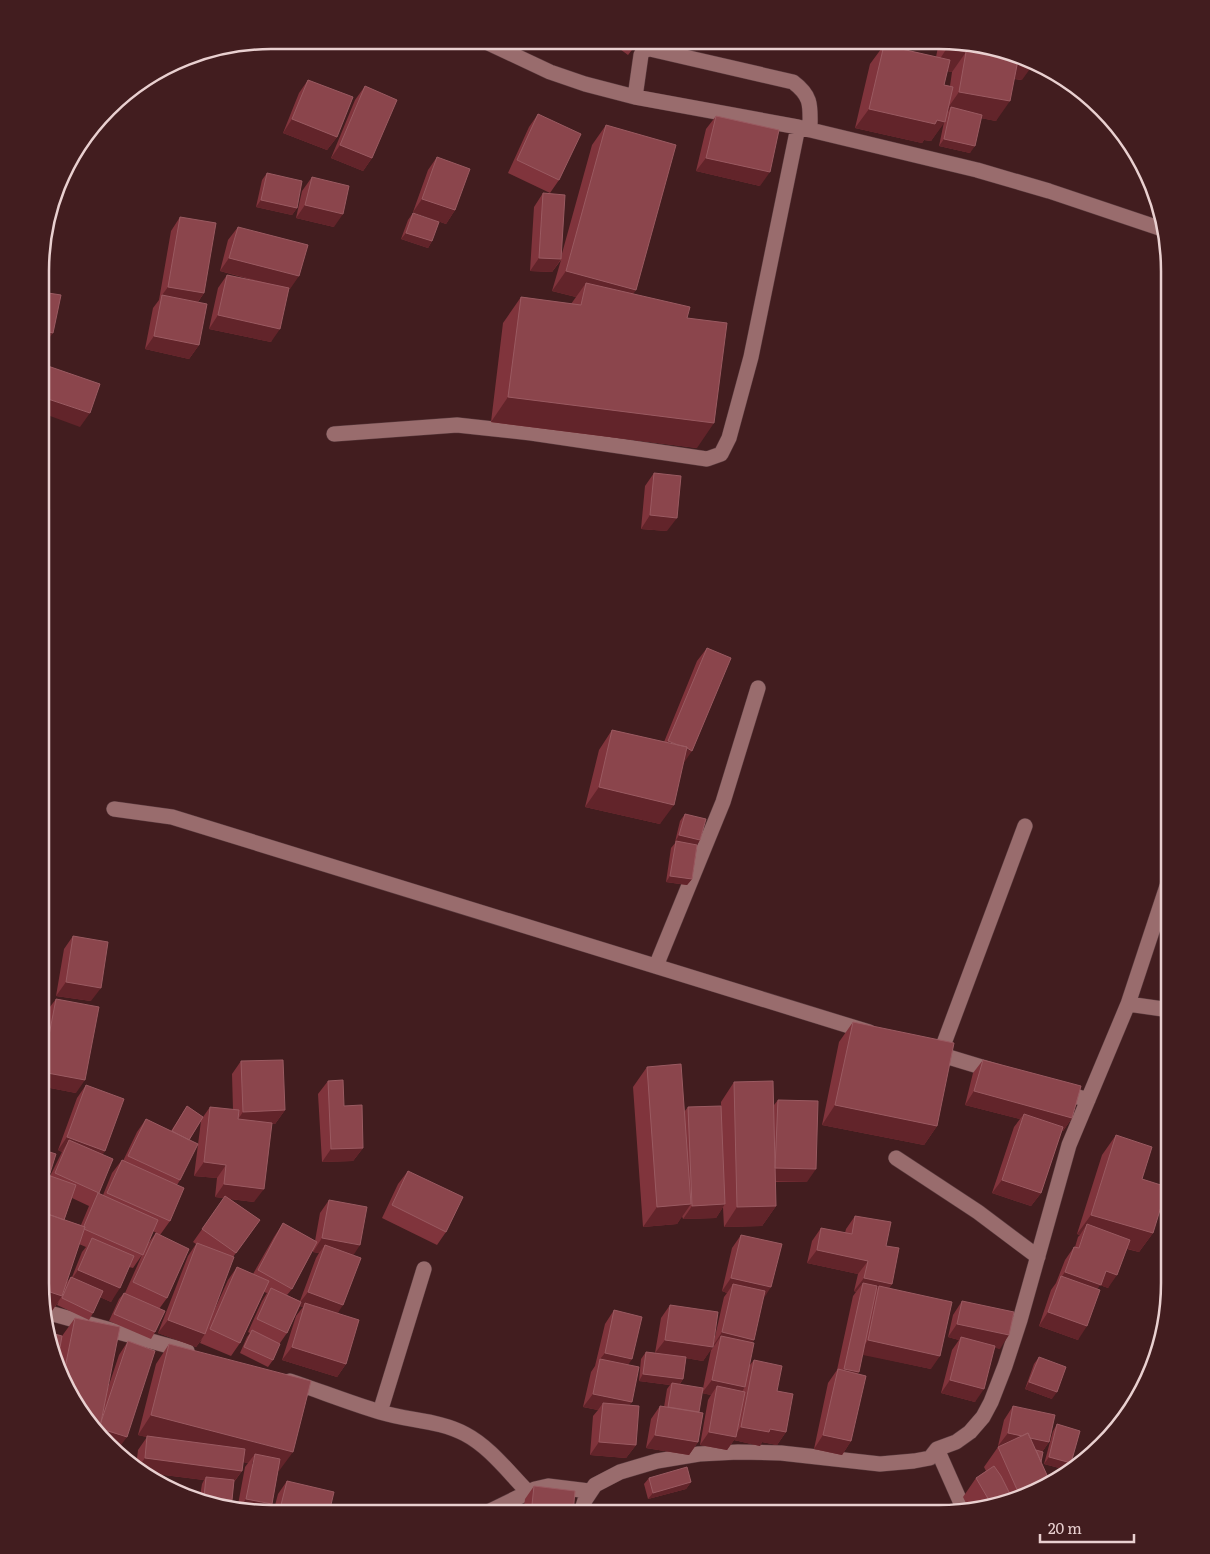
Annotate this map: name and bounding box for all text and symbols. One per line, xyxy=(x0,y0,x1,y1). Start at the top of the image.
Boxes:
scale bar xyxy=(1040,1512,1134,1544)
text: 20 m xyxy=(1048,1516,1082,1539)

